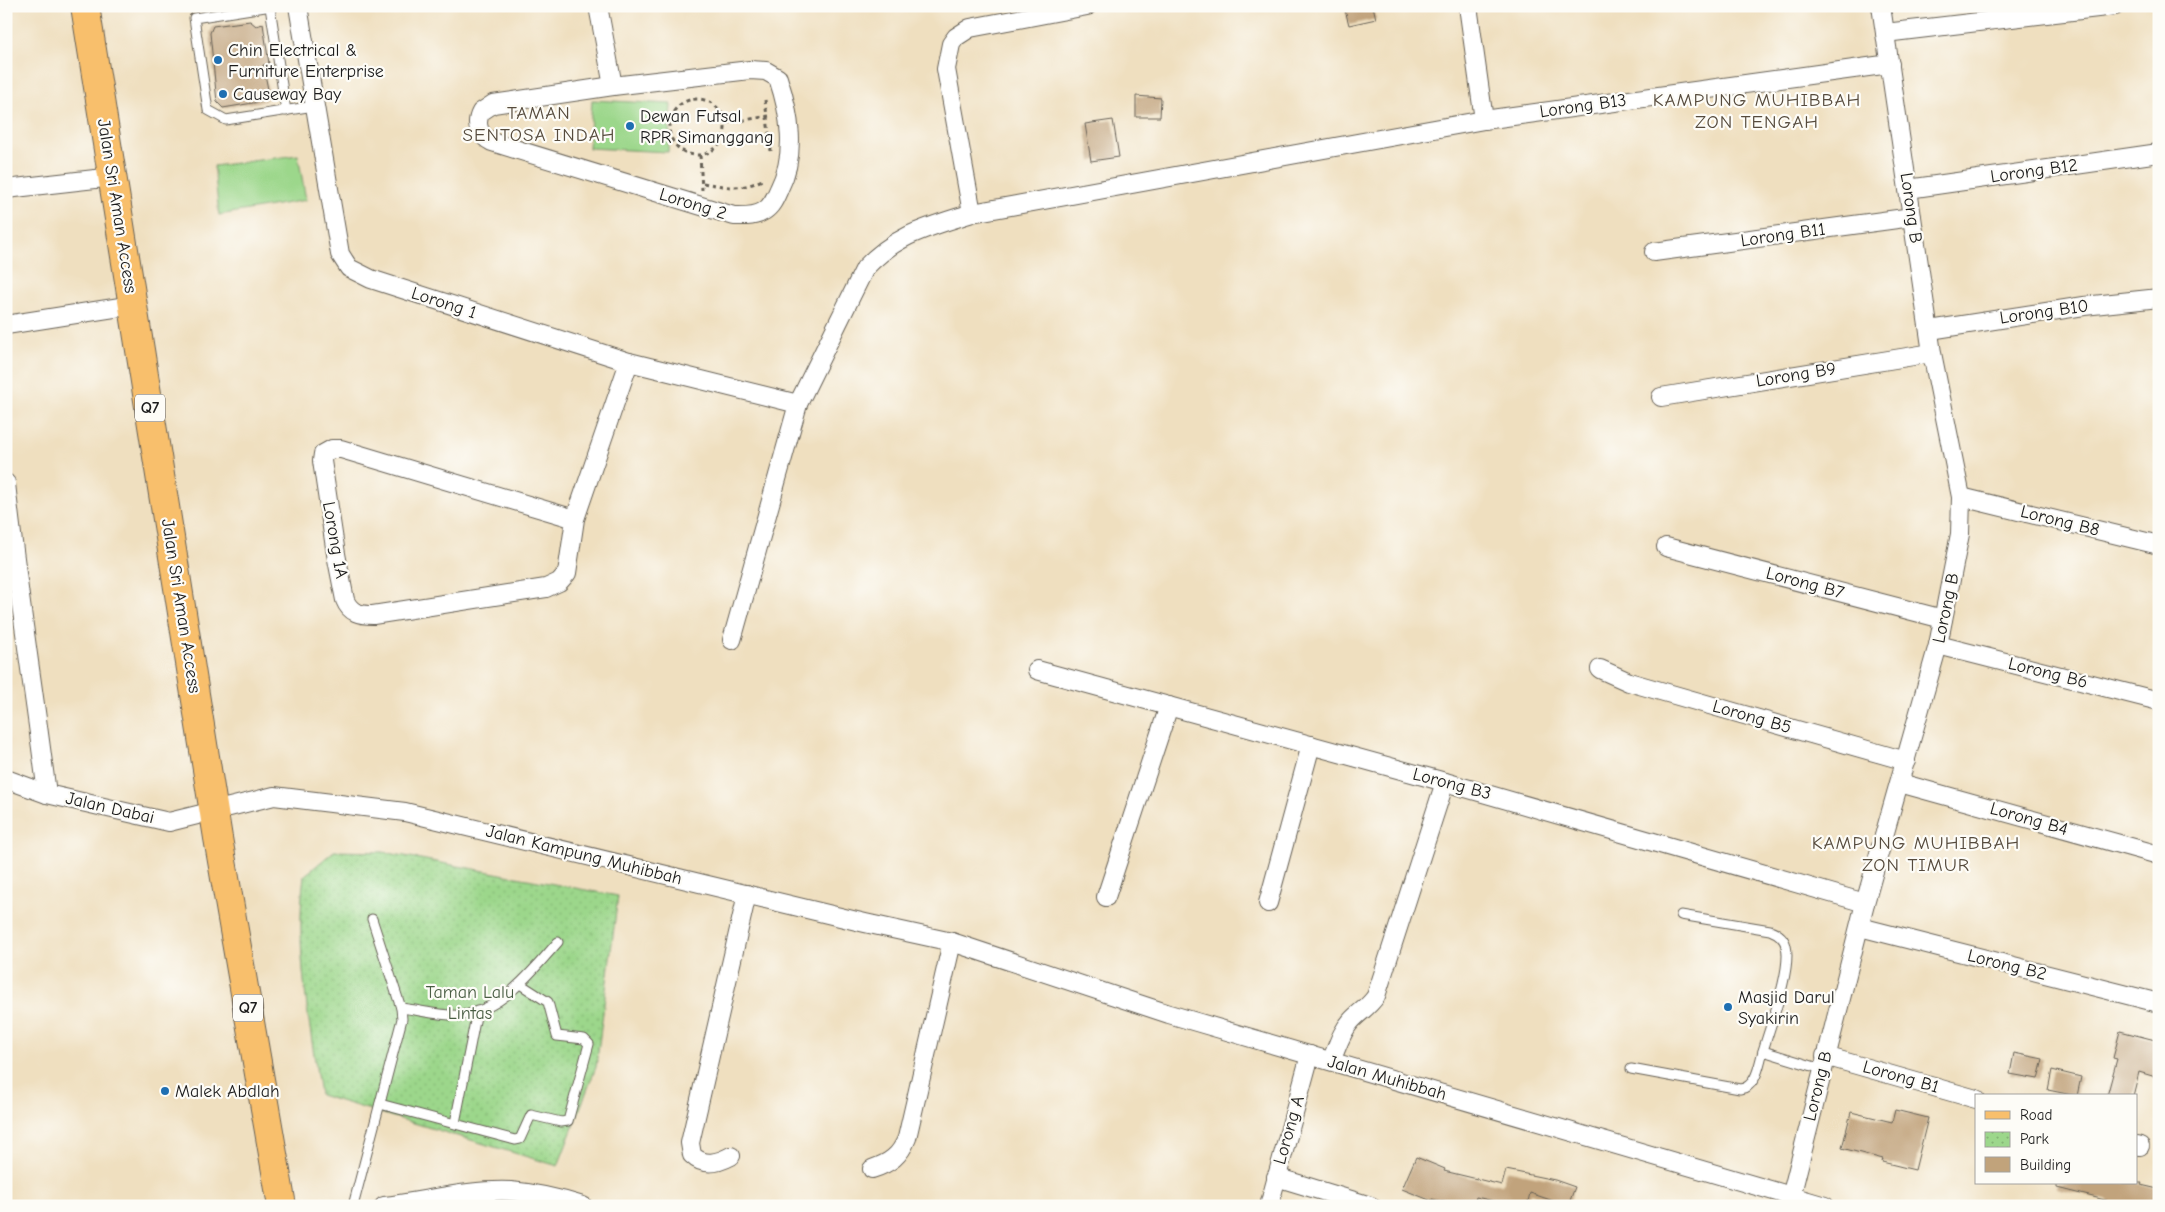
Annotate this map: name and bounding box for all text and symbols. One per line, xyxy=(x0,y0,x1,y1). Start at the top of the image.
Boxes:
place label: Chin Electrical & Furniture Enterprise xyxy=(228,40,384,82)
marker: Chin Electrical & Furniture Enterprise xyxy=(212,54,224,66)
place label: Causeway Bay xyxy=(233,84,342,105)
marker: Causeway Bay xyxy=(217,88,229,100)
district label: KAMPUNG MUHIBBAH ZON TENGAH xyxy=(1653,89,1861,133)
street label: Lorong B13 xyxy=(1538,90,1628,122)
district label: TAMAN SENTOSA INDAH xyxy=(462,102,616,146)
place label: Dewan Futsal RPR Simanggang xyxy=(640,106,774,148)
street label: Jalan Sri Aman Access xyxy=(93,117,141,295)
marker: Dewan Futsal RPR Simanggang xyxy=(624,120,636,132)
street label: Lorong B12 xyxy=(1989,154,2079,188)
street label: Lorong B xyxy=(1896,171,1926,245)
street label: Lorong 2 xyxy=(657,184,729,224)
street label: Lorong B11 xyxy=(1739,219,1827,251)
street label: Lorong 1 xyxy=(409,283,479,323)
street label: Lorong B10 xyxy=(1998,295,2090,329)
street label: Lorong B9 xyxy=(1754,358,1838,392)
road number: Q7 xyxy=(135,394,165,422)
street label: Lorong 1A xyxy=(318,500,352,580)
street label: Lorong B8 xyxy=(2018,501,2102,541)
street label: Jalan Sri Aman Access xyxy=(157,517,205,695)
street label: Lorong B7 xyxy=(1764,563,1847,604)
street label: Lorong B xyxy=(1928,571,1964,645)
street label: Lorong B6 xyxy=(2006,653,2090,693)
street label: Lorong B5 xyxy=(1710,696,1794,738)
street label: Lorong B3 xyxy=(1410,763,1494,805)
street label: Jalan Dabai xyxy=(64,788,156,828)
street label: Lorong B4 xyxy=(1988,798,2070,840)
street label: Jalan Kampung Muhibbah xyxy=(484,820,684,890)
district label: KAMPUNG MUHIBBAH ZON TIMUR xyxy=(1812,832,2020,876)
street label: Lorong B2 xyxy=(1965,945,2049,985)
park label: Taman Lalu Lintas xyxy=(426,982,514,1024)
place label: Masjid Darul Syakirin xyxy=(1738,987,1835,1029)
road number: Q7 xyxy=(233,994,263,1021)
marker: Masjid Darul Syakirin xyxy=(1722,1001,1734,1013)
street label: Lorong B xyxy=(1799,1049,1837,1123)
street label: Jalan Muhibbah xyxy=(1325,1051,1449,1105)
street label: Lorong B1 xyxy=(1860,1056,1942,1098)
place label: Malek Abdlah xyxy=(175,1081,280,1102)
marker: Malek Abdlah xyxy=(159,1085,171,1097)
street label: Lorong A xyxy=(1269,1093,1309,1167)
legend xyxy=(1975,1094,2138,1184)
text: Road xyxy=(2020,1106,2052,1124)
text: Park xyxy=(2020,1130,2049,1148)
text: Building xyxy=(2020,1156,2071,1174)

